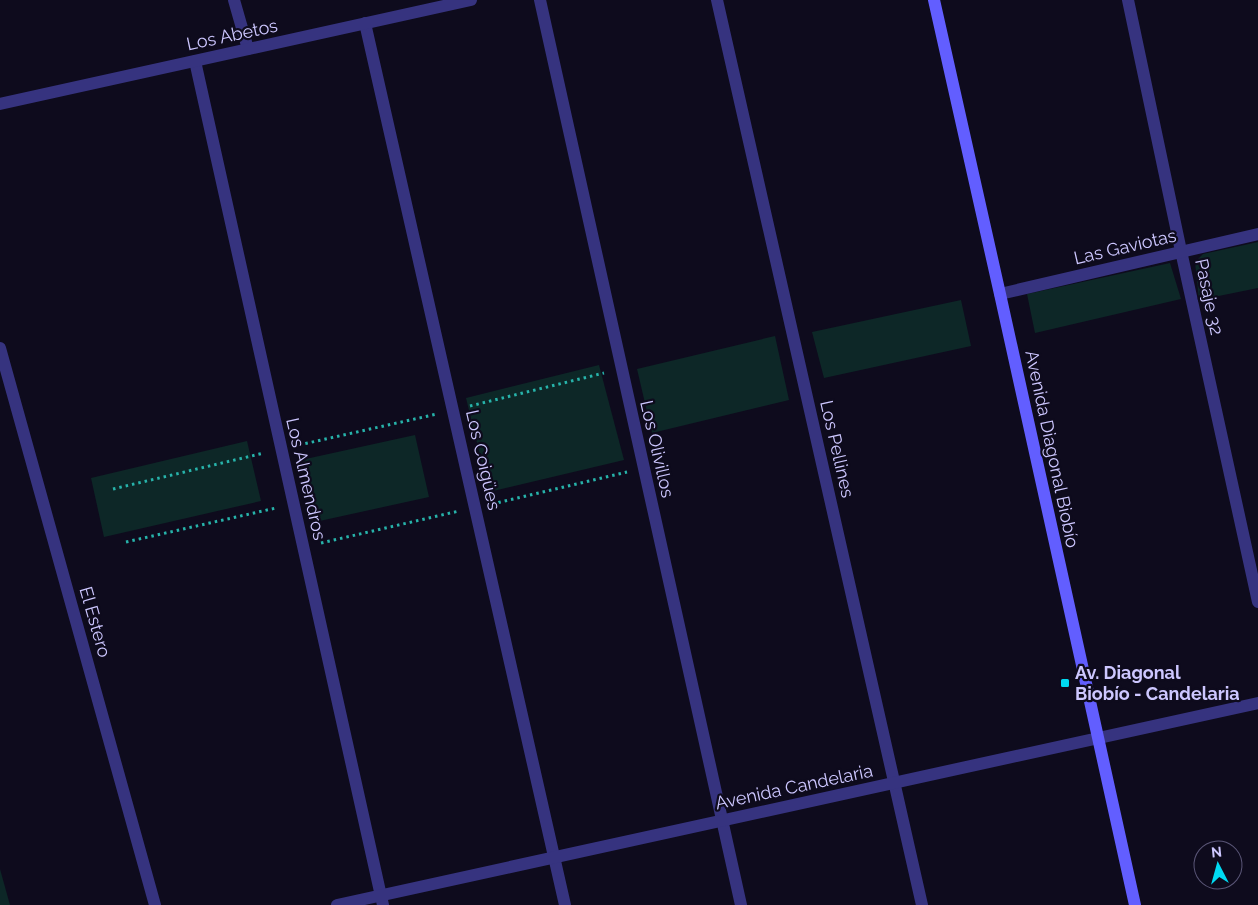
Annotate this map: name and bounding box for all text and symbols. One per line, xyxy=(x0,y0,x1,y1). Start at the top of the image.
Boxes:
street label: Los Abetos xyxy=(184,15,280,54)
street label: Las Gaviotas xyxy=(1072,224,1179,269)
street label: Pasaje 32 xyxy=(1191,257,1228,337)
street label: Avenida Diagonal Biobío xyxy=(1021,348,1084,550)
street label: Los Olivillos xyxy=(636,398,679,500)
street label: Los Pellines xyxy=(816,398,859,500)
street label: Los Coigües xyxy=(462,408,505,512)
street label: Los Almendros xyxy=(282,416,331,542)
street label: El Estero xyxy=(75,584,116,660)
place label: Av. Diagonal Biobío - Candelaria xyxy=(1075,662,1240,704)
marker: Av. Diagonal Biobío - Candelaria xyxy=(1059,677,1071,689)
street label: Avenida Candelaria xyxy=(713,760,875,813)
north arrow xyxy=(1193,840,1243,890)
text: N xyxy=(1210,844,1223,861)

